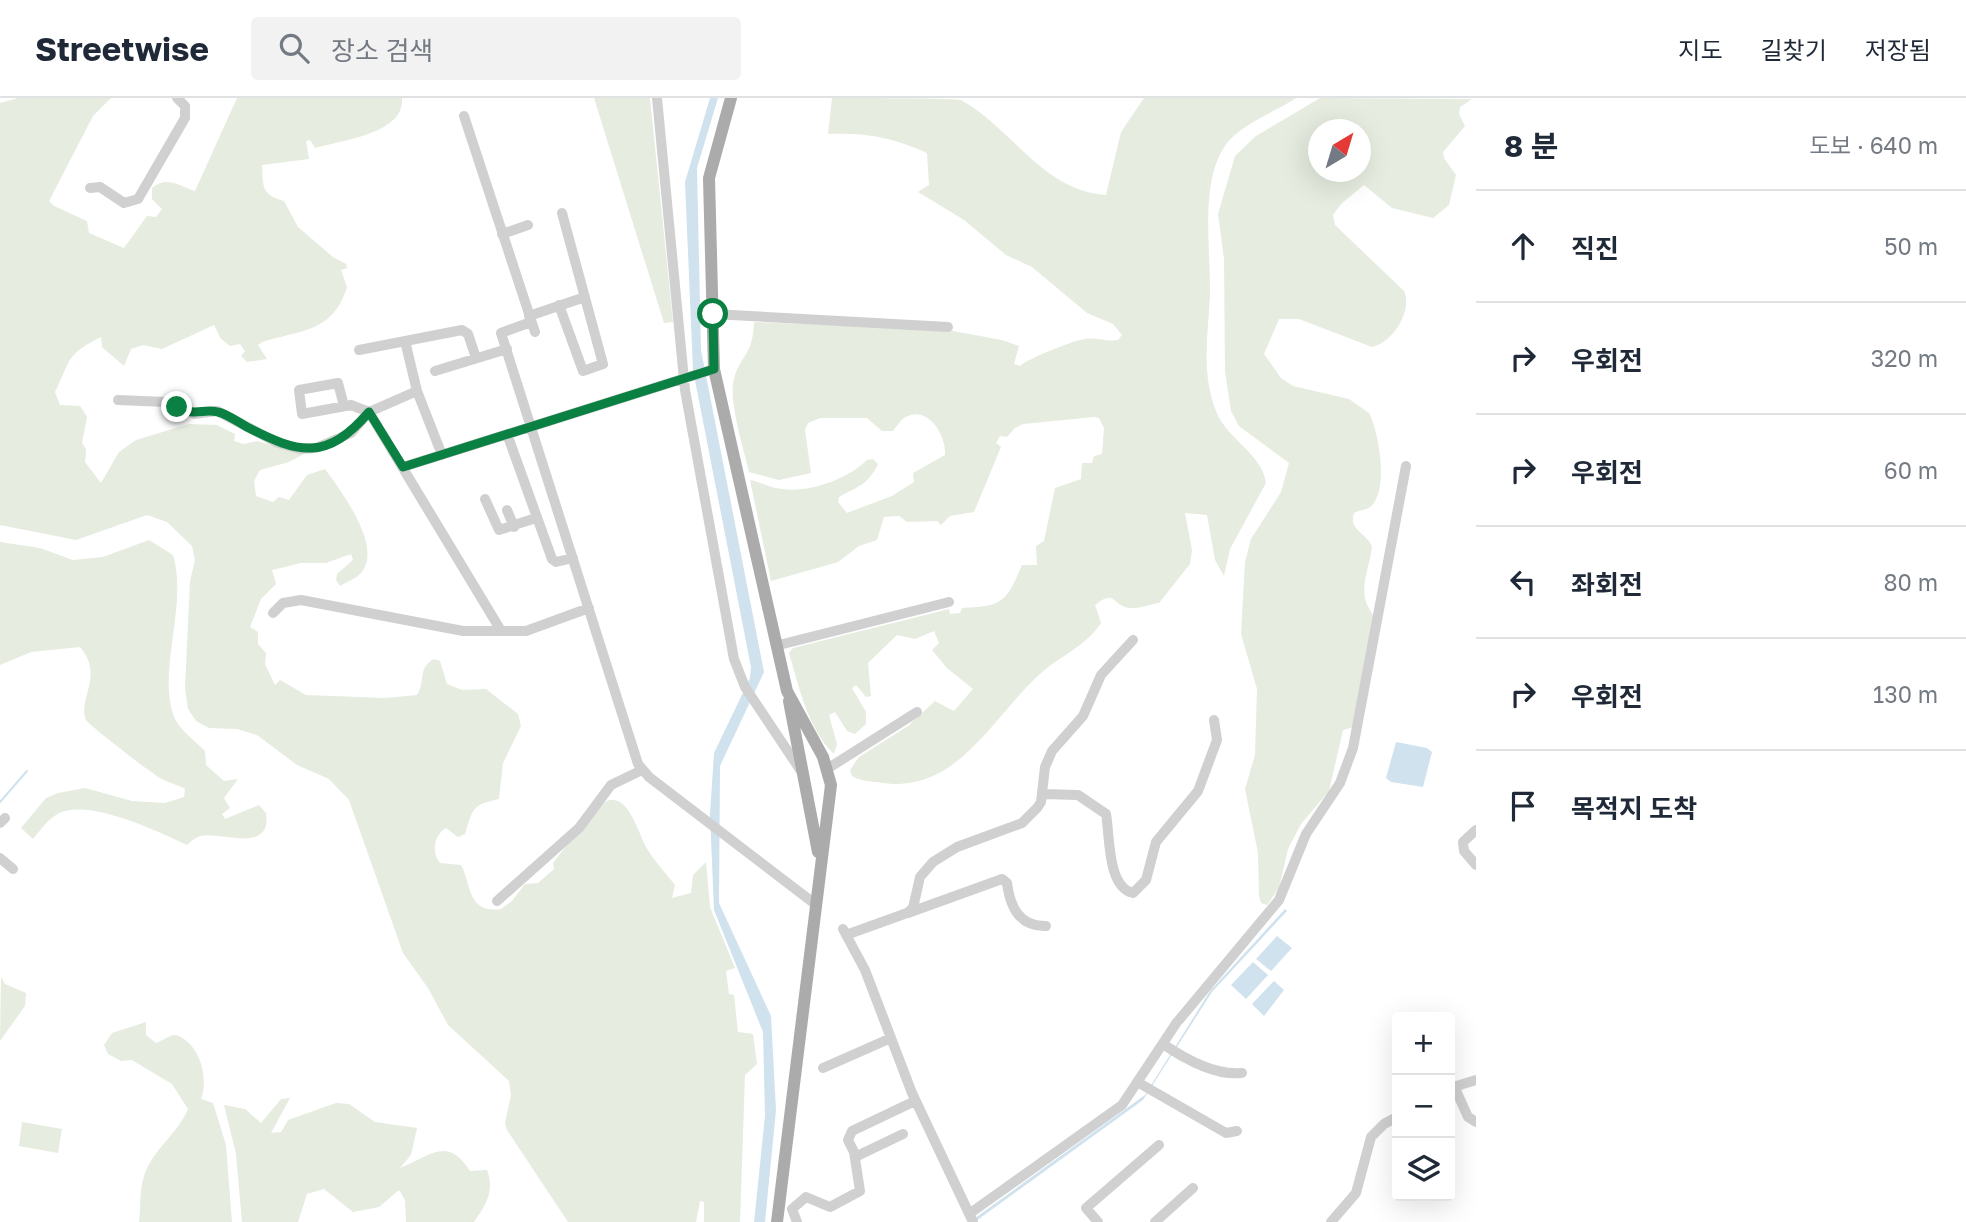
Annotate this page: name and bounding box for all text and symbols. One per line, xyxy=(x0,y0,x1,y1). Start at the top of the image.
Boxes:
search box xyxy=(251,17,741,80)
text: Streetwise xyxy=(35,29,209,68)
icon: search xyxy=(275,29,313,67)
text: 장소 검색 xyxy=(331,35,433,66)
text: 지도 xyxy=(1678,35,1723,64)
text: 길찾기 xyxy=(1761,35,1827,64)
text: 저장됨 xyxy=(1865,35,1931,64)
north arrow xyxy=(1308,119,1371,182)
text: 8 분 xyxy=(1504,128,1558,164)
text: 도보 · 640 m xyxy=(1809,131,1938,159)
icon: ahead xyxy=(1504,227,1542,265)
text: 50 m xyxy=(1884,232,1938,260)
text: 직진 xyxy=(1571,233,1619,264)
route start xyxy=(697,298,728,329)
icon: right xyxy=(1504,339,1542,377)
text: 320 m xyxy=(1871,344,1938,372)
text: 우회전 xyxy=(1571,345,1643,376)
route end xyxy=(161,391,192,422)
icon: right xyxy=(1504,451,1542,489)
text: 60 m xyxy=(1884,456,1938,484)
text: 우회전 xyxy=(1571,457,1643,488)
icon: left xyxy=(1504,563,1542,601)
text: 80 m xyxy=(1884,568,1938,596)
text: 좌회전 xyxy=(1571,569,1643,600)
icon: right xyxy=(1504,675,1542,713)
text: 130 m xyxy=(1873,680,1938,708)
text: 우회전 xyxy=(1571,681,1643,712)
icon: arrive xyxy=(1504,787,1542,825)
text: 목적지 도착 xyxy=(1571,793,1697,824)
map controls xyxy=(1392,1012,1455,1201)
button: + xyxy=(1392,1012,1455,1075)
button: − xyxy=(1392,1075,1455,1138)
button: layers xyxy=(1392,1138,1455,1201)

